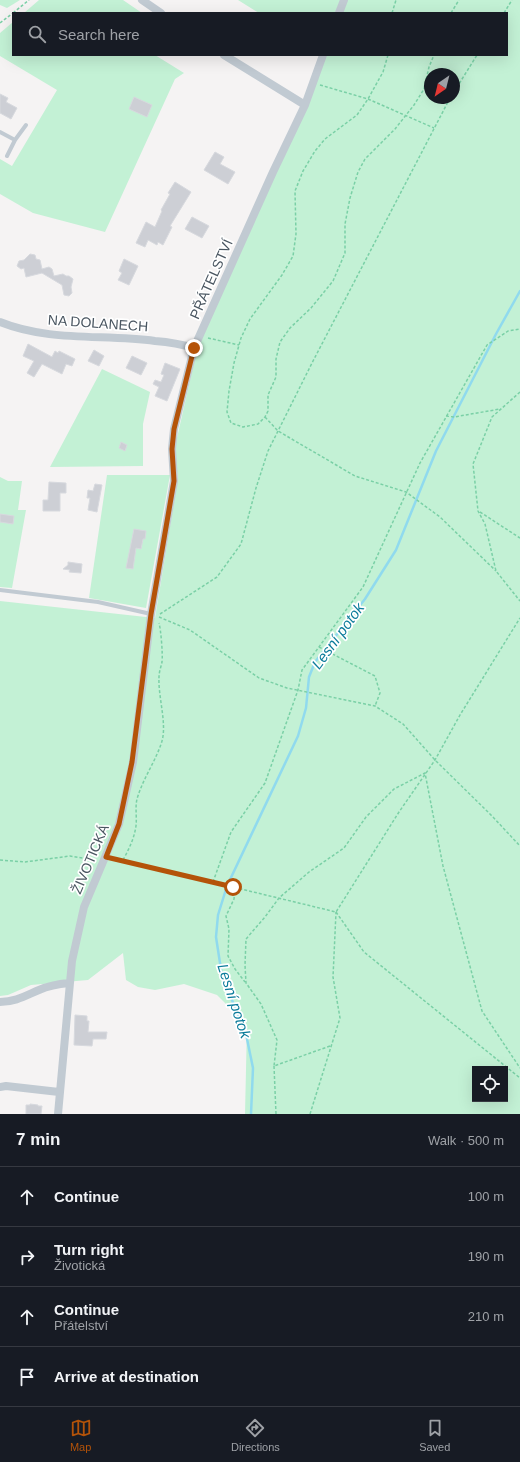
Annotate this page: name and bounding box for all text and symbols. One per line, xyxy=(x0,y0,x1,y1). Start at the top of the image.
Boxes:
search box xyxy=(12,12,508,56)
icon: search xyxy=(26,23,48,45)
text: Search here xyxy=(58,26,140,43)
north arrow xyxy=(424,68,460,104)
street label: PŘÁTELSTVÍ xyxy=(186,237,236,321)
street label: NA DOLANECH xyxy=(47,312,149,334)
route end xyxy=(185,339,203,357)
water label: Lesní potok xyxy=(308,598,368,672)
street label: ŽIVOTICKÁ xyxy=(68,821,112,896)
route start xyxy=(224,878,242,896)
water label: Lesní potok xyxy=(214,961,255,1042)
map controls xyxy=(472,1066,508,1102)
button: locate xyxy=(472,1066,508,1102)
text: 7 min xyxy=(16,1130,60,1149)
text: Walk · 500 m xyxy=(428,1133,504,1148)
icon: ahead xyxy=(16,1186,38,1208)
text: Continue xyxy=(54,1188,119,1205)
text: 100 m xyxy=(468,1189,504,1204)
text: Turn right xyxy=(54,1241,124,1258)
icon: right xyxy=(16,1246,38,1268)
text: 190 m xyxy=(468,1249,504,1264)
text: Životická xyxy=(54,1258,105,1273)
text: Continue xyxy=(54,1301,119,1318)
icon: ahead xyxy=(16,1306,38,1328)
text: 210 m xyxy=(468,1309,504,1324)
text: Přátelství xyxy=(54,1318,108,1333)
icon: arrive xyxy=(16,1366,38,1388)
text: Arrive at destination xyxy=(54,1368,199,1385)
tab: Map xyxy=(70,1417,92,1453)
tab: Directions xyxy=(231,1417,280,1453)
tab: Saved xyxy=(419,1417,450,1453)

